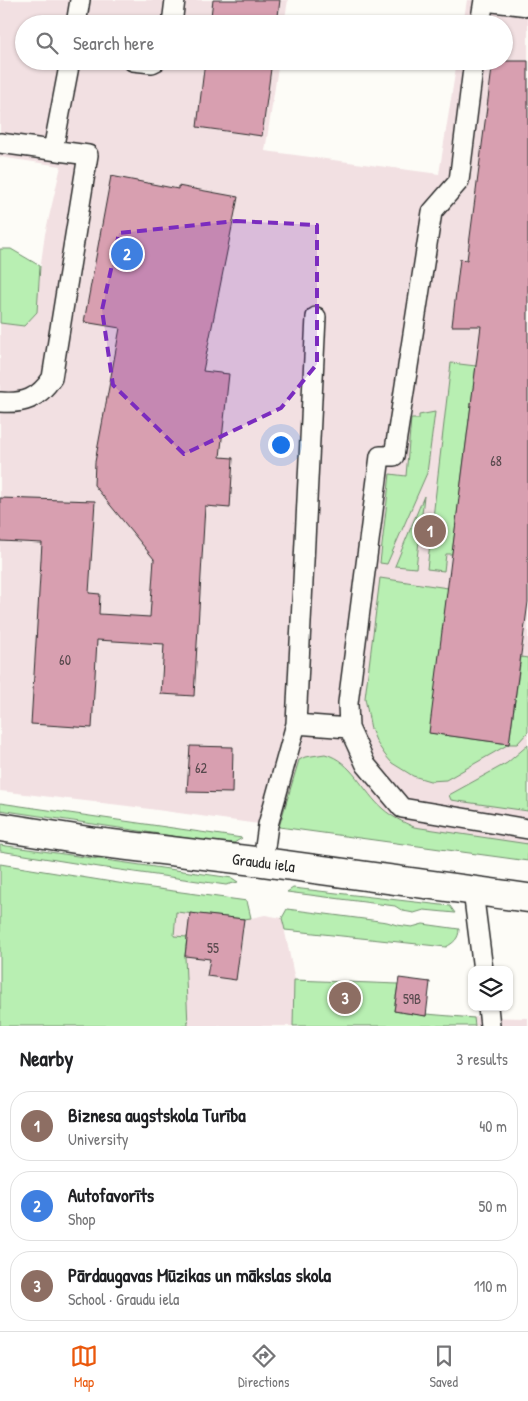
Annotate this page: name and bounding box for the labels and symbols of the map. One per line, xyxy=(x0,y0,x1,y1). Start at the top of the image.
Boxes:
pin: 2 xyxy=(111,235,143,273)
your location xyxy=(268,432,294,458)
house number: 68 xyxy=(490,451,502,470)
pin: 1 xyxy=(414,512,446,550)
house number: 60 xyxy=(59,650,71,669)
house number: 62 xyxy=(195,758,208,777)
street label: Graudu iela xyxy=(231,847,297,877)
house number: 55 xyxy=(207,938,219,957)
pin: 3 xyxy=(329,979,361,1017)
house number: 59B xyxy=(403,989,421,1008)

